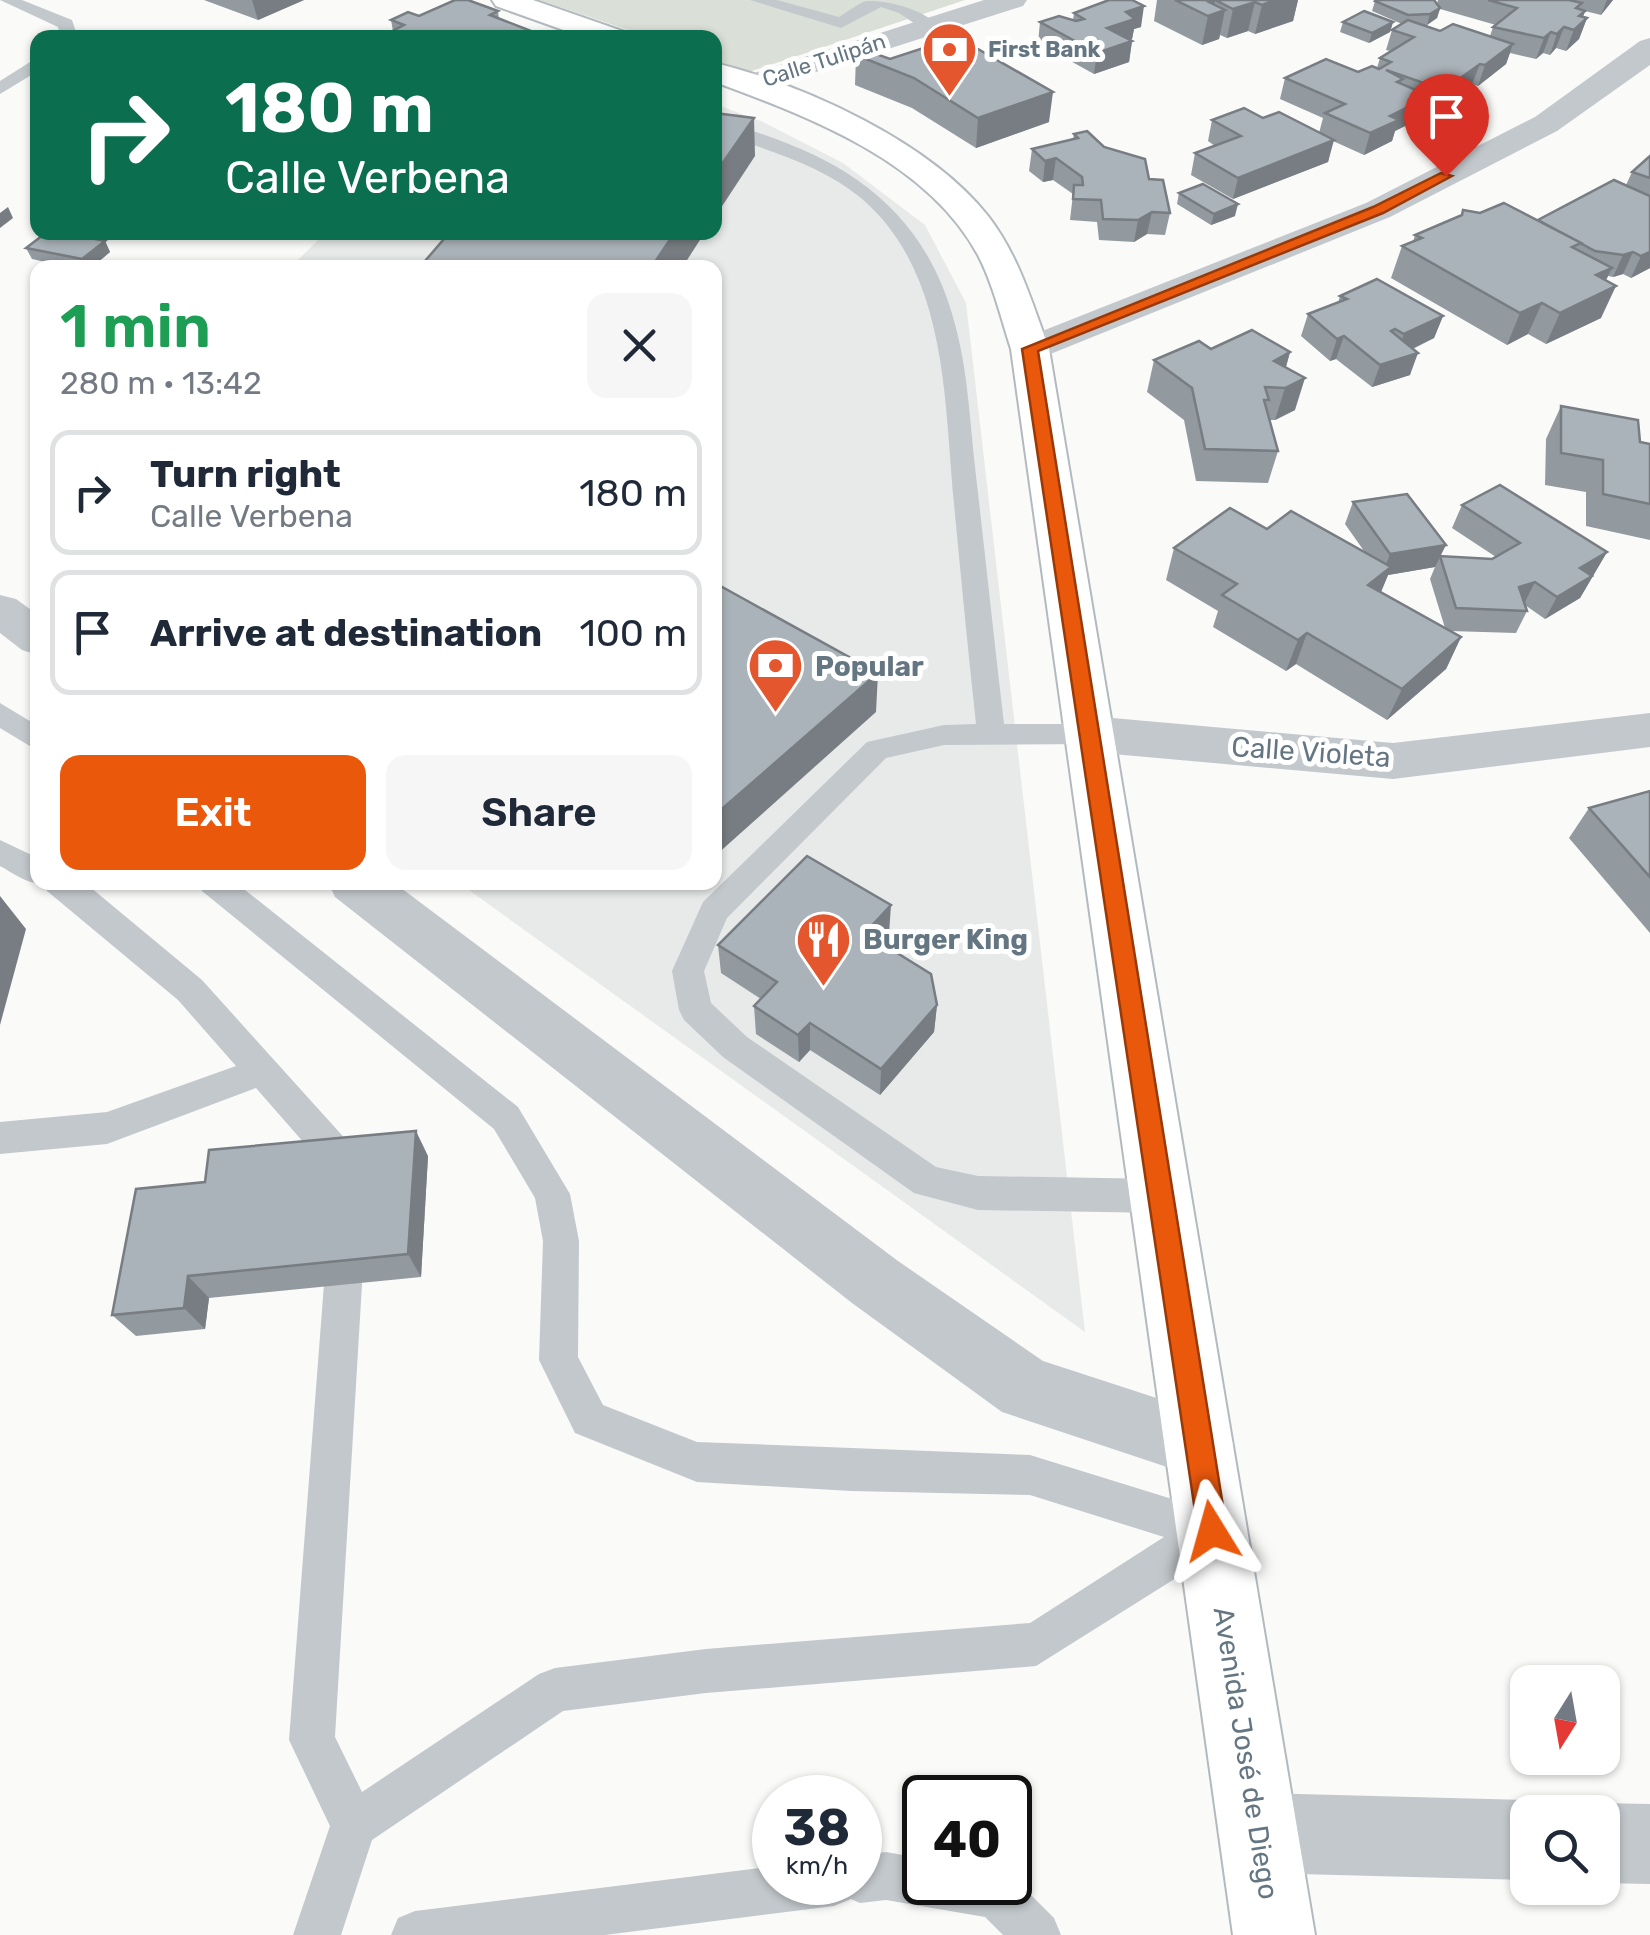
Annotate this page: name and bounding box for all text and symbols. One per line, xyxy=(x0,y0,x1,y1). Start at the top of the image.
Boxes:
bank icon: First Bank xyxy=(919,19,979,98)
street label: Calle Tulipán xyxy=(759,27,889,93)
place label: First Bank xyxy=(988,36,1101,63)
text: 180 m xyxy=(225,67,434,150)
icon: right xyxy=(60,70,190,200)
pin xyxy=(1404,74,1489,177)
icon: arrive xyxy=(1419,89,1474,144)
text: Calle Verbena xyxy=(225,151,510,204)
text: 1 min xyxy=(60,291,211,362)
button: close xyxy=(587,293,692,398)
text: 280 m · 13:42 xyxy=(60,364,262,402)
text: Turn right xyxy=(150,451,341,497)
icon: right xyxy=(65,465,120,520)
text: 180 m xyxy=(579,470,687,516)
text: Calle Verbena xyxy=(150,497,353,535)
icon: arrive xyxy=(65,605,120,660)
text: Arrive at destination xyxy=(150,610,542,656)
text: 100 m xyxy=(579,610,687,656)
bank icon: Popular xyxy=(746,636,806,715)
place label: Popular xyxy=(815,650,924,683)
street label: Calle Violeta xyxy=(1230,730,1392,774)
button: Exit xyxy=(60,755,366,870)
button: Share xyxy=(386,755,692,870)
restaurant icon: Burger King xyxy=(794,909,854,988)
place label: Burger King xyxy=(863,923,1028,956)
position arrow xyxy=(1160,1479,1264,1583)
street label: Avenida José de Diego xyxy=(1207,1604,1285,1902)
north arrow xyxy=(1510,1665,1620,1775)
map controls xyxy=(1510,1665,1620,1905)
speed limit sign: 40 xyxy=(902,1775,1032,1905)
button: search xyxy=(1510,1795,1620,1905)
text: 38 xyxy=(784,1798,850,1858)
text: km/h xyxy=(786,1851,848,1880)

